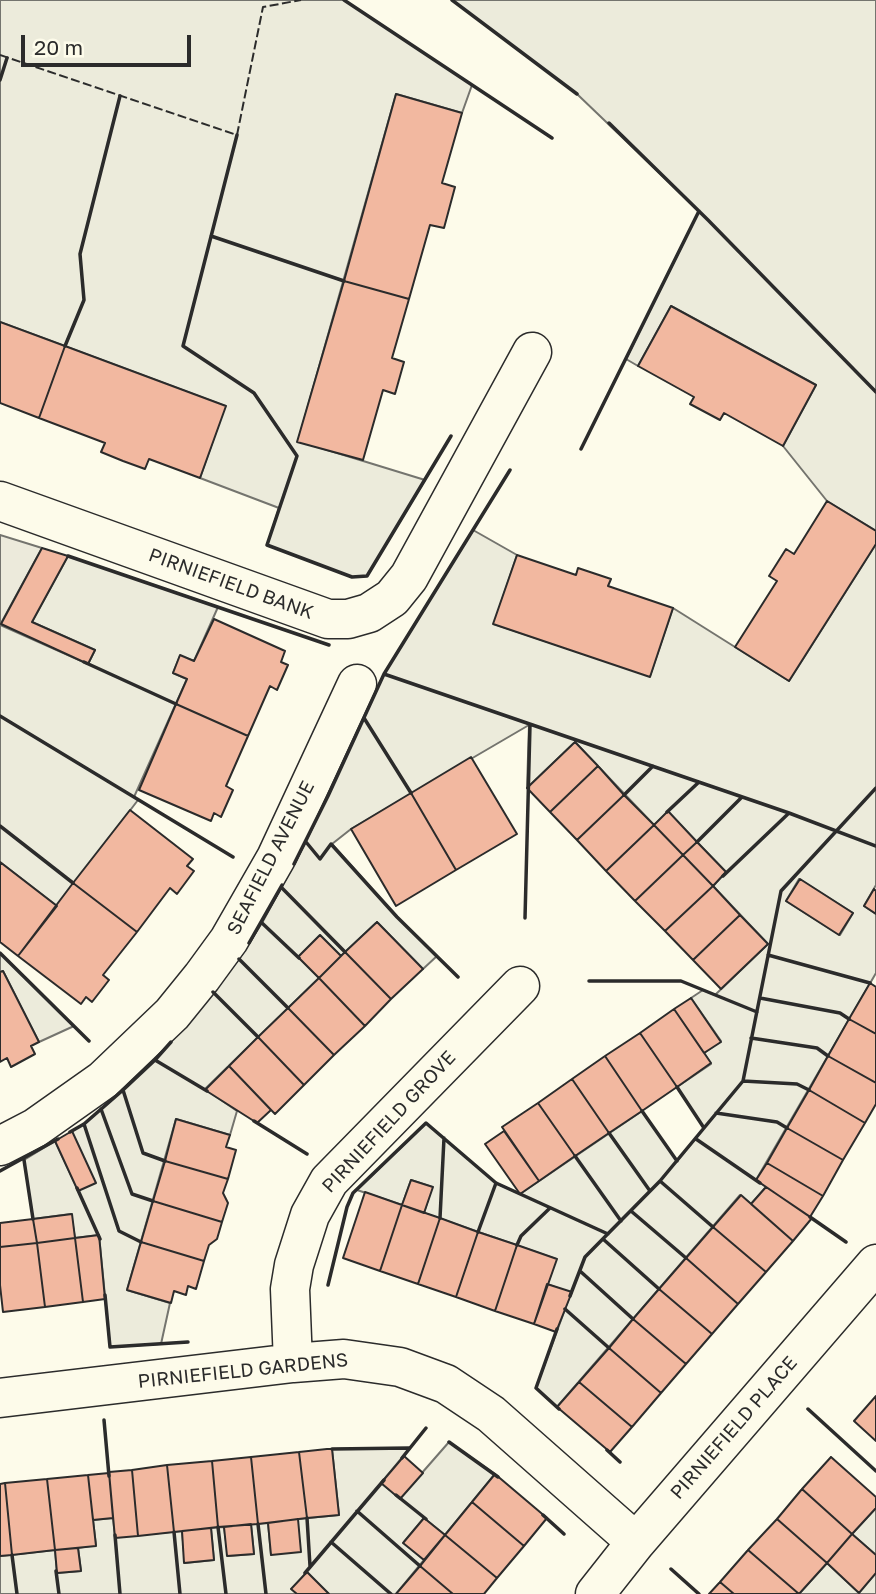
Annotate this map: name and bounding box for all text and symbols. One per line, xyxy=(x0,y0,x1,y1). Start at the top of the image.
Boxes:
scale bar xyxy=(24,21,194,65)
text: 20 m xyxy=(34,34,83,60)
street label: PIRNIEFIELD BANK xyxy=(145,544,317,624)
street label: SEAFIELD AVENUE xyxy=(222,777,320,939)
street label: PIRNIEFIELD GROVE xyxy=(317,1046,461,1198)
street label: PIRNIEFIELD GARDENS xyxy=(137,1349,349,1393)
street label: PIRNIEFIELD PLACE xyxy=(666,1352,802,1504)

